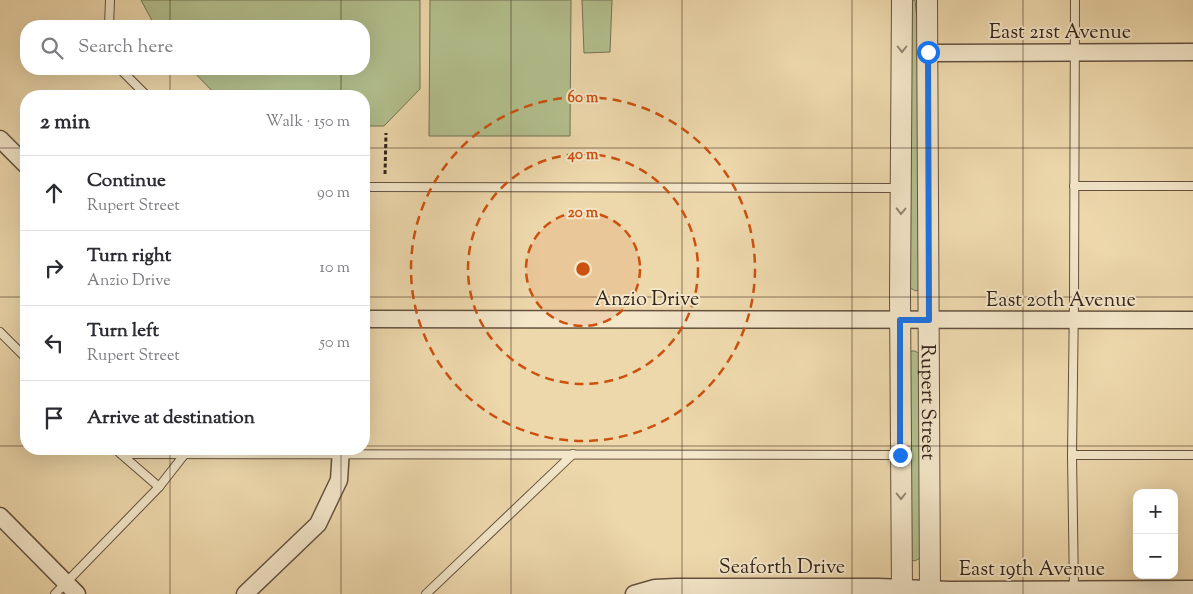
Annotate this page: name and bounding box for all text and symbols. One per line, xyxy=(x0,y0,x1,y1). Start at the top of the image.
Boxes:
street label: East 21st Avenue xyxy=(989,19,1131,48)
search box xyxy=(20,20,370,75)
icon: search xyxy=(38,34,66,62)
text: Search here xyxy=(78,34,173,61)
route start xyxy=(917,41,940,64)
one-way arrow xyxy=(897,45,907,53)
text: 60 m xyxy=(568,88,599,109)
text: 2 min xyxy=(40,108,90,138)
text: Walk · 150 m xyxy=(266,111,350,134)
text: 40 m xyxy=(567,145,599,166)
text: Continue xyxy=(87,168,166,195)
icon: ahead xyxy=(40,179,68,207)
text: 90 m xyxy=(317,182,350,205)
text: Rupert Street xyxy=(87,195,180,218)
text: 20 m xyxy=(568,203,599,224)
one-way arrow xyxy=(896,208,906,215)
text: Turn right xyxy=(87,243,171,270)
icon: right xyxy=(40,254,68,282)
text: 10 m xyxy=(320,257,350,280)
centre of rings xyxy=(574,260,592,278)
text: Anzio Drive xyxy=(87,270,171,293)
street label: Anzio Drive xyxy=(595,286,699,315)
street label: East 20th Avenue xyxy=(986,287,1136,316)
text: Turn left xyxy=(87,318,159,345)
icon: left xyxy=(40,329,68,357)
text: 50 m xyxy=(319,332,350,355)
street label: Rupert Street xyxy=(912,344,941,460)
text: Rupert Street xyxy=(87,345,180,368)
icon: arrive xyxy=(40,404,68,432)
text: Arrive at destination xyxy=(87,405,255,432)
route end xyxy=(889,444,912,467)
map controls xyxy=(1133,489,1178,579)
button: + xyxy=(1133,489,1178,534)
one-way arrow xyxy=(896,492,906,500)
button: − xyxy=(1133,534,1178,579)
street label: Seaforth Drive xyxy=(719,554,845,583)
street label: East 19th Avenue xyxy=(959,556,1105,585)

